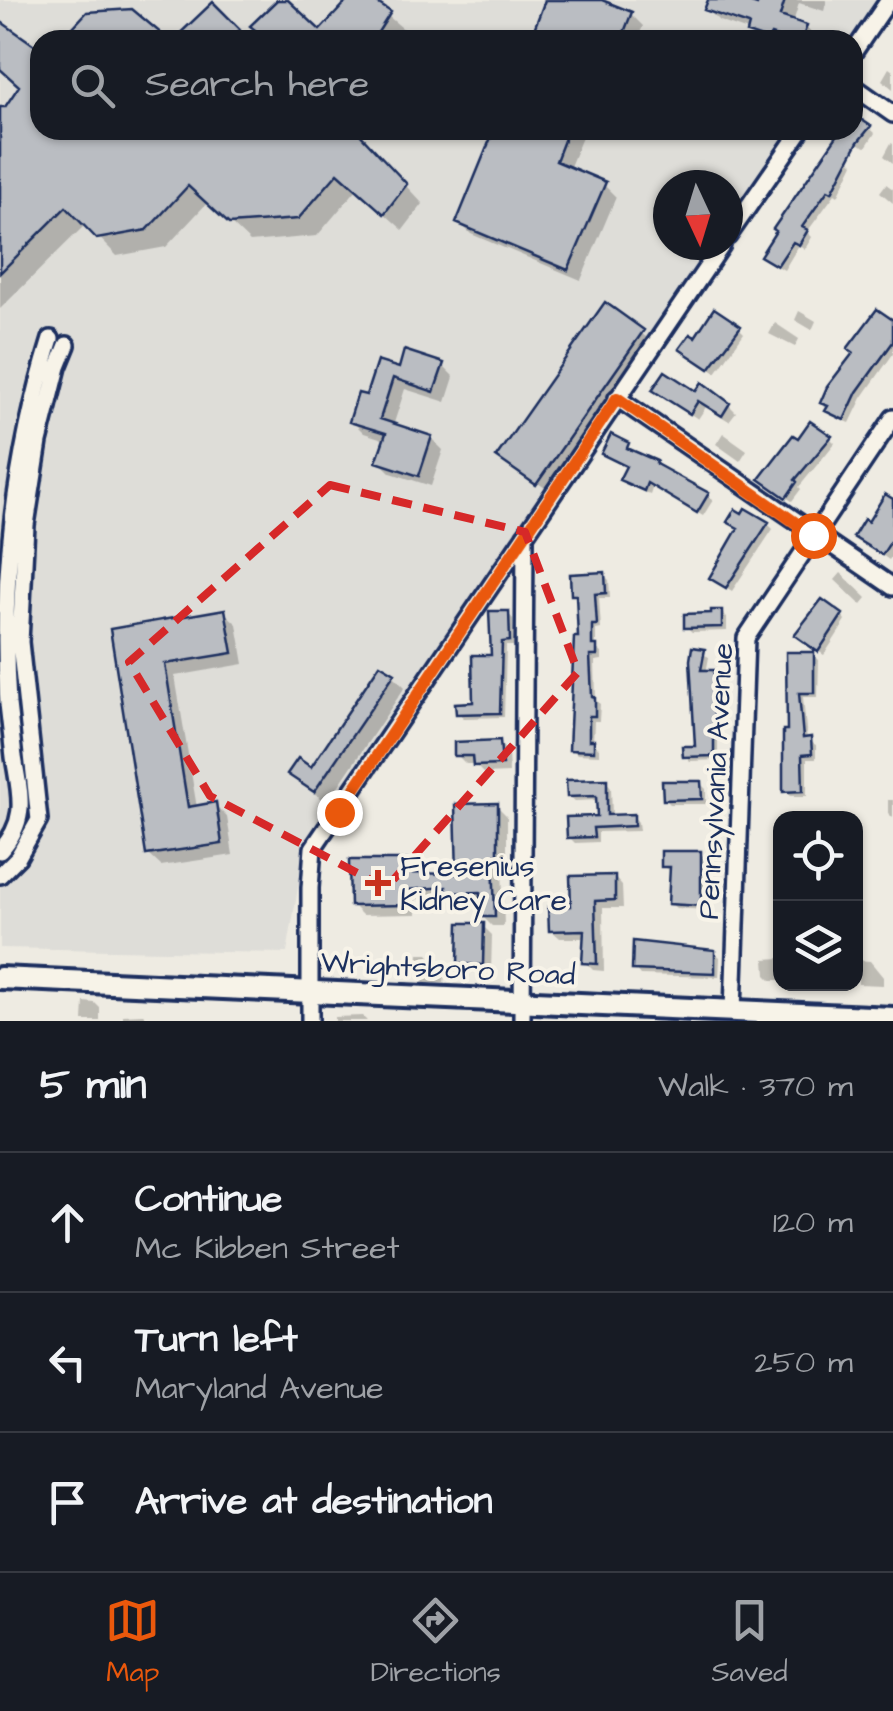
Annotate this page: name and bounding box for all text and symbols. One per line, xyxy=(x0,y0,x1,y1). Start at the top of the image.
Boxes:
search box xyxy=(30,30,863,140)
icon: search xyxy=(65,58,120,113)
text: Search here xyxy=(145,59,369,111)
north arrow xyxy=(653,170,743,260)
route start xyxy=(791,513,837,559)
street label: Pennsylvania Avenue xyxy=(688,642,745,920)
route end xyxy=(317,790,363,836)
map controls xyxy=(773,811,863,991)
button: locate xyxy=(773,811,863,901)
place label: Fresenius Kidney Care xyxy=(400,846,567,923)
marker: Fresenius Kidney Care xyxy=(365,870,391,896)
button: layers xyxy=(773,901,863,991)
street label: Wrightsboro Road xyxy=(320,941,576,998)
text: 5 min xyxy=(40,1057,147,1115)
text: Walk · 370 m xyxy=(658,1064,853,1109)
text: Continue xyxy=(135,1174,282,1226)
icon: ahead xyxy=(40,1195,95,1250)
text: 120 m xyxy=(773,1200,853,1245)
text: Mc Kibben Street xyxy=(135,1226,400,1271)
text: Turn left xyxy=(135,1314,298,1366)
icon: left xyxy=(40,1335,95,1390)
text: 250 m xyxy=(754,1340,853,1385)
text: Maryland Avenue xyxy=(135,1366,383,1411)
icon: arrive xyxy=(40,1475,95,1530)
text: Arrive at destination xyxy=(135,1476,492,1528)
tab: Map xyxy=(105,1593,160,1692)
tab: Directions xyxy=(371,1593,501,1692)
tab: Saved xyxy=(711,1593,788,1692)

